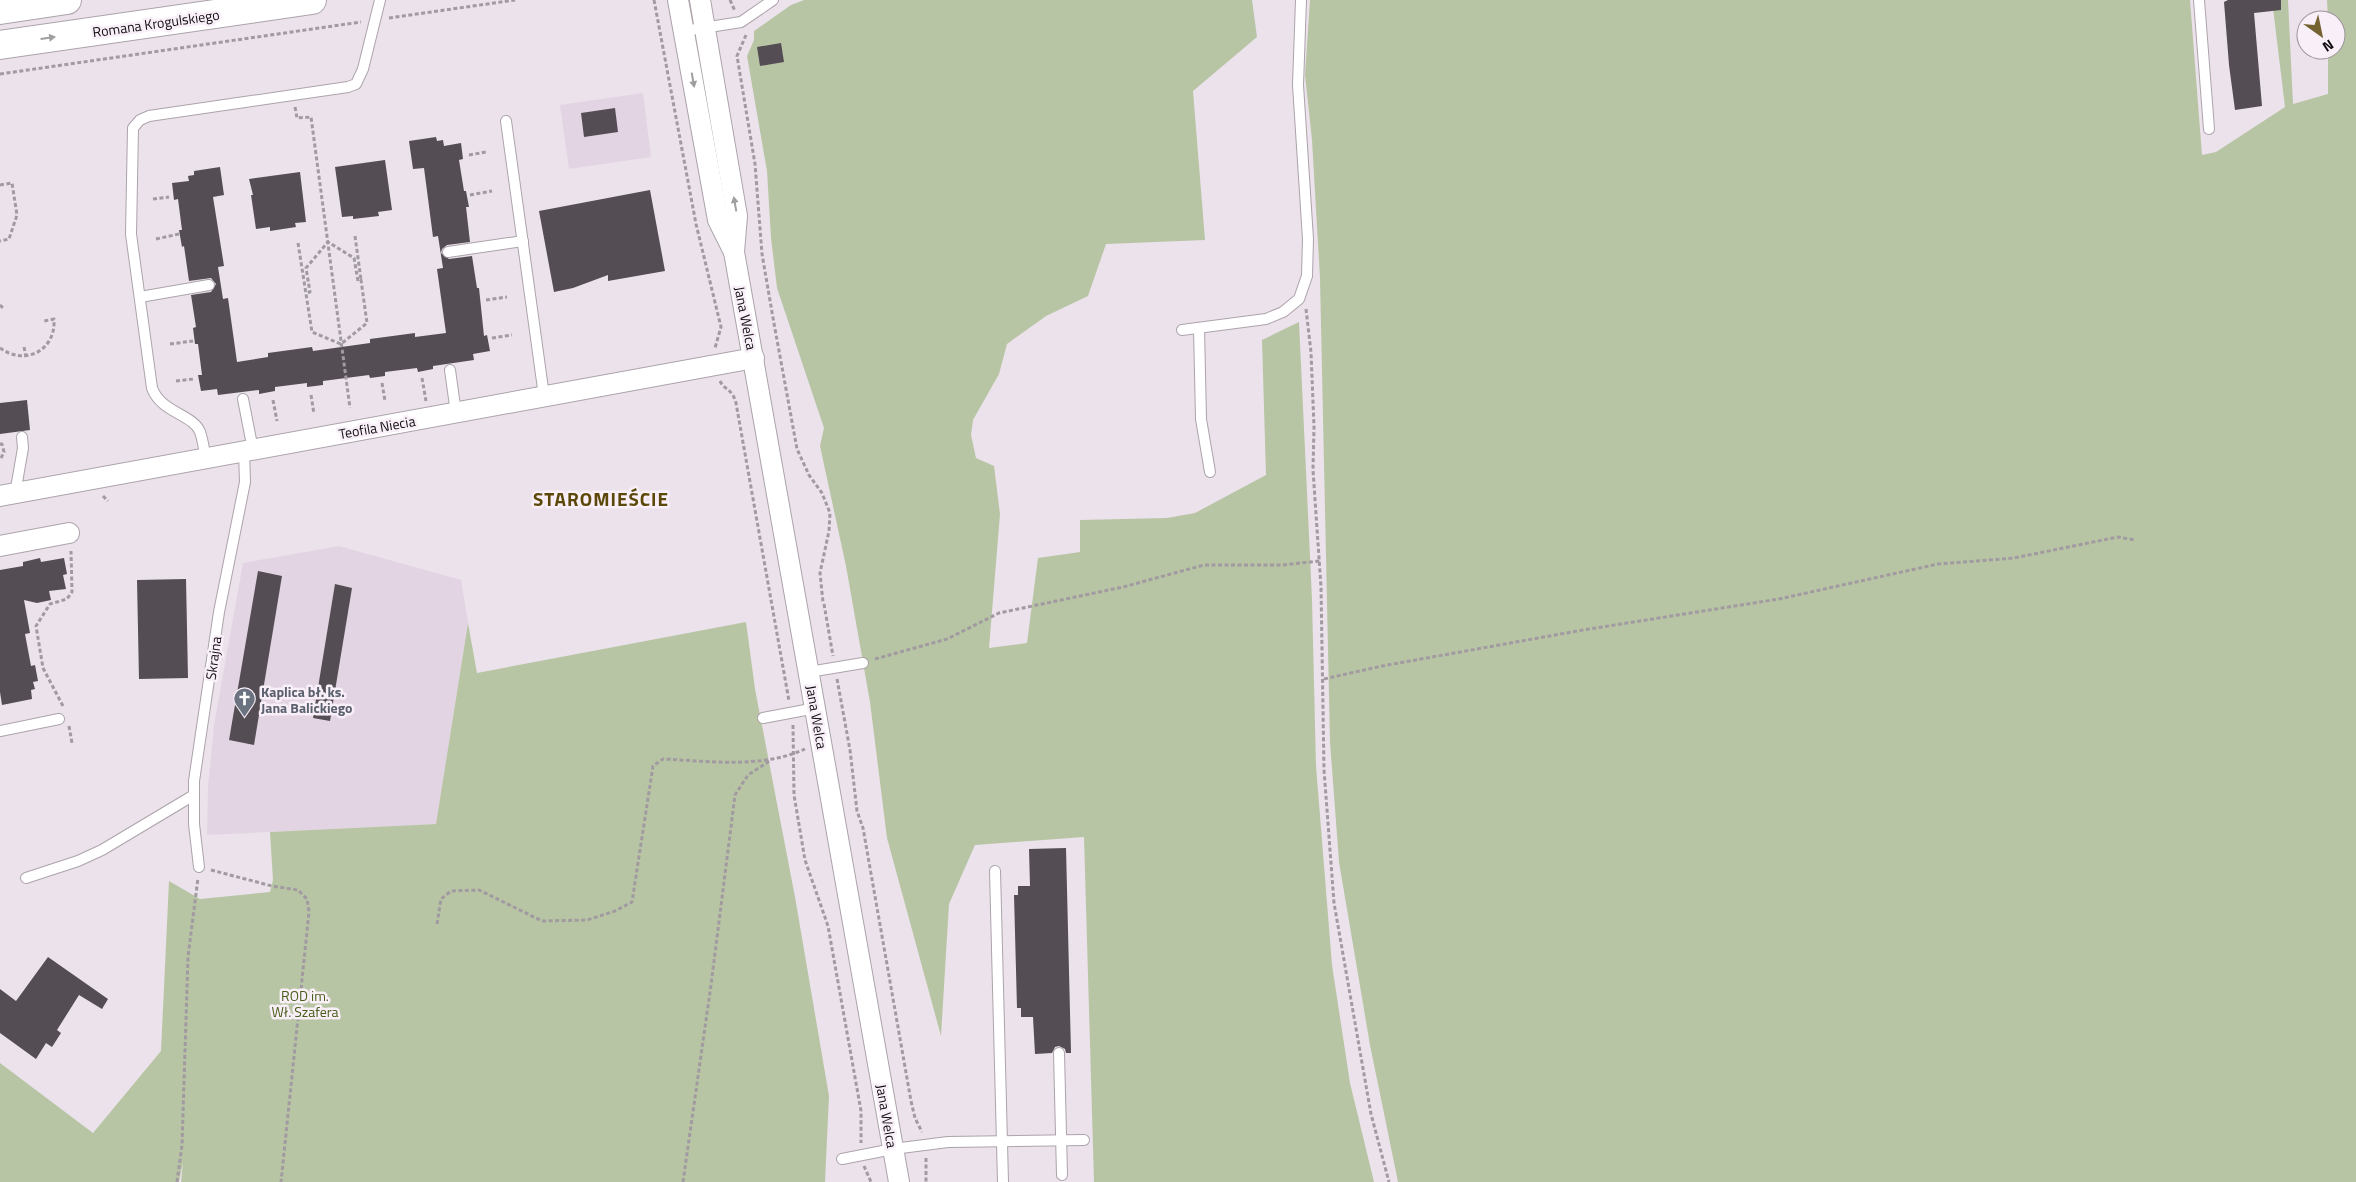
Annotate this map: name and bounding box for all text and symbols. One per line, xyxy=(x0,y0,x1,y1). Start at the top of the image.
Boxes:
street label: Romana Krogulskiego xyxy=(91,4,221,42)
north arrow xyxy=(2296,10,2346,60)
one-way arrow xyxy=(41,34,57,42)
text: N xyxy=(2319,35,2338,58)
one-way arrow xyxy=(689,72,697,88)
one-way arrow xyxy=(730,195,738,211)
street label: Jana Welca xyxy=(730,284,762,352)
street label: Teofila Niecia xyxy=(337,410,417,444)
district label: STAROMIEŚCIE xyxy=(533,484,669,513)
street label: Skrajna xyxy=(200,635,226,681)
place label: Kaplica bł. ks. Jana Balickiego xyxy=(261,681,353,718)
street label: Jana Welca xyxy=(801,684,833,750)
church icon: Kaplica bł. ks. Jana Balickiego xyxy=(233,687,257,718)
park label: ROD im. Wł. Szafera xyxy=(271,985,339,1022)
street label: Jana Welca xyxy=(871,1083,903,1149)

